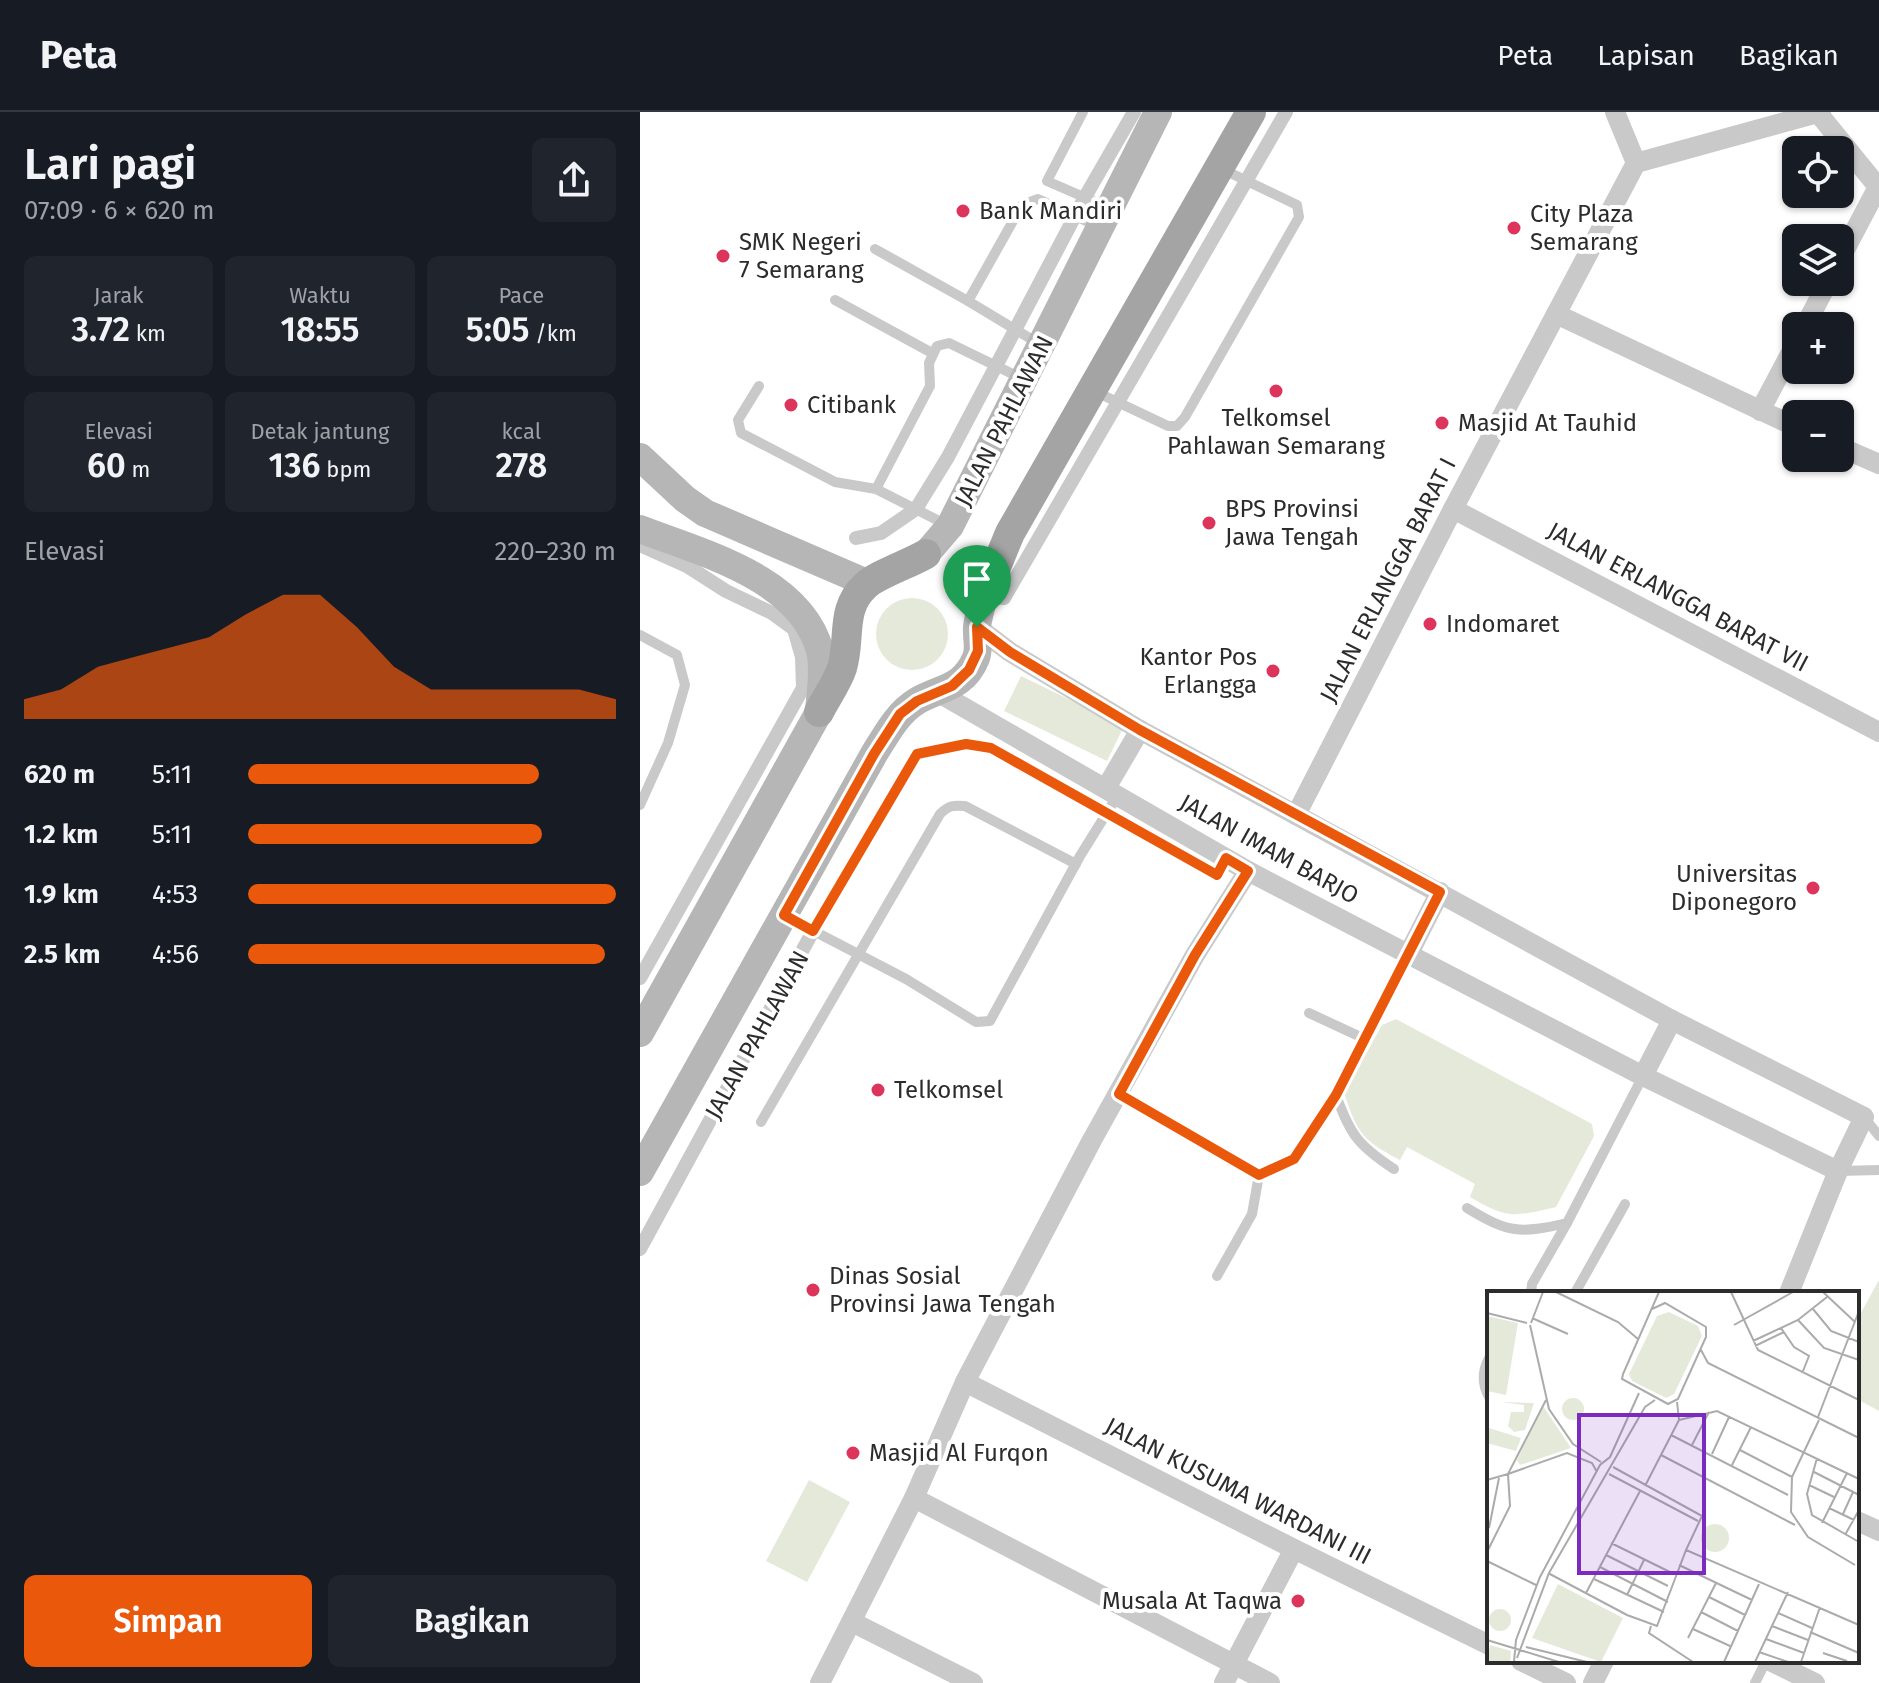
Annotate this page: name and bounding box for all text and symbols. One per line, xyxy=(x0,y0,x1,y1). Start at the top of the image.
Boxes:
text: Peta xyxy=(40,32,118,78)
text: Peta xyxy=(1497,39,1553,72)
text: Lapisan xyxy=(1597,39,1695,72)
text: Bagikan xyxy=(1739,39,1839,72)
map controls xyxy=(1782,136,1854,472)
button: locate xyxy=(1782,136,1854,208)
text: Lari pagi xyxy=(24,138,196,191)
button: share xyxy=(532,138,616,222)
text: 07:09 · 6 × 620 m xyxy=(24,195,214,226)
place label: Bank Mandiri xyxy=(979,197,1122,225)
place label: City Plaza Semarang xyxy=(1530,200,1638,256)
marker: Bank Mandiri xyxy=(954,202,972,220)
marker: City Plaza Semarang xyxy=(1505,219,1523,237)
button: layers xyxy=(1782,224,1854,296)
place label: SMK Negeri 7 Semarang xyxy=(739,228,864,284)
marker: SMK Negeri 7 Semarang xyxy=(714,247,732,265)
text: Jarak xyxy=(94,282,143,309)
text: Waktu xyxy=(289,282,351,309)
text: Pace xyxy=(499,282,544,309)
text: 3.72 xyxy=(71,309,130,350)
text: 18:55 xyxy=(280,309,360,350)
text: 5:05 xyxy=(466,309,529,350)
button: + xyxy=(1782,312,1854,384)
text: km xyxy=(130,320,166,347)
text: /km xyxy=(529,320,577,347)
street label: JALAN PAHLAWAN xyxy=(949,331,1059,511)
marker: Telkomsel Pahlawan Semarang xyxy=(1267,382,1285,400)
place label: Citibank xyxy=(807,391,897,419)
marker: Citibank xyxy=(782,396,800,414)
button: − xyxy=(1782,400,1854,472)
place label: Telkomsel Pahlawan Semarang xyxy=(1167,404,1385,460)
place label: Masjid At Tauhid xyxy=(1458,409,1637,437)
marker: Masjid At Tauhid xyxy=(1433,414,1451,432)
text: Elevasi xyxy=(84,418,153,445)
text: Detak jantung xyxy=(250,418,390,445)
text: kcal xyxy=(502,418,541,445)
text: 60 xyxy=(87,445,126,486)
text: 136 xyxy=(269,445,321,486)
text: 278 xyxy=(495,445,547,486)
street label: JALAN ERLANGGA BARAT I xyxy=(1314,453,1462,707)
text: m xyxy=(126,456,150,483)
text: bpm xyxy=(321,456,371,483)
place label: BPS Provinsi Jawa Tengah xyxy=(1225,495,1359,551)
marker: BPS Provinsi Jawa Tengah xyxy=(1200,514,1218,532)
street label: JALAN ERLANGGA BARAT VII xyxy=(1543,516,1813,678)
text: Elevasi xyxy=(24,536,105,567)
text: 220–230 m xyxy=(494,536,616,567)
pin xyxy=(943,545,1011,627)
icon: arrive xyxy=(955,557,999,601)
place label: Indomaret xyxy=(1446,610,1560,638)
marker: Indomaret xyxy=(1421,615,1439,633)
place label: Kantor Pos Erlangga xyxy=(1140,643,1257,699)
marker: Kantor Pos Erlangga xyxy=(1264,662,1282,680)
text: 620 m xyxy=(24,759,95,790)
text: 5:11 xyxy=(152,759,192,790)
street label: JALAN IMAM BARJO xyxy=(1175,788,1363,910)
text: 1.2 km xyxy=(24,819,98,850)
text: 5:11 xyxy=(152,819,192,850)
place label: Universitas Diponegoro xyxy=(1671,860,1797,916)
text: 1.9 km xyxy=(24,879,99,910)
text: 4:53 xyxy=(152,879,198,910)
marker: Universitas Diponegoro xyxy=(1804,879,1822,897)
text: 2.5 km xyxy=(24,939,100,970)
text: 4:56 xyxy=(152,939,199,970)
street label: JALAN PAHLAWAN xyxy=(699,946,815,1124)
place label: Telkomsel xyxy=(894,1076,1003,1104)
marker: Telkomsel xyxy=(869,1081,887,1099)
place label: Dinas Sosial Provinsi Jawa Tengah xyxy=(829,1262,1056,1318)
marker: Dinas Sosial Provinsi Jawa Tengah xyxy=(804,1281,822,1299)
inset map xyxy=(1487,1291,1859,1663)
street label: JALAN KUSUMA WARDANI III xyxy=(1100,1412,1376,1570)
place label: Masjid Al Furqon xyxy=(869,1439,1049,1467)
marker: Masjid Al Furqon xyxy=(844,1444,862,1462)
button: Simpan xyxy=(24,1575,312,1667)
button: Bagikan xyxy=(328,1575,616,1667)
place label: Musala At Taqwa xyxy=(1102,1587,1282,1615)
marker: Musala At Taqwa xyxy=(1289,1592,1307,1610)

